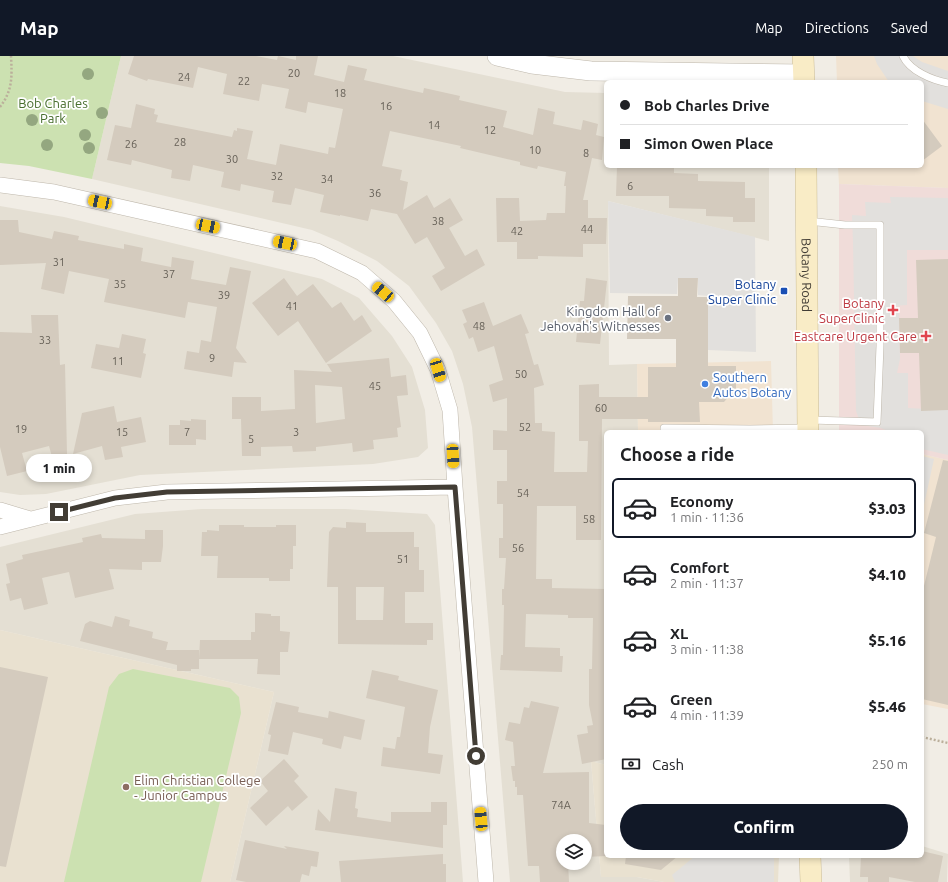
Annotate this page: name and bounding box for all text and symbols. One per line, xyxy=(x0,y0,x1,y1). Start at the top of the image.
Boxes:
text: Map xyxy=(20,17,59,39)
text: Map xyxy=(755,20,783,36)
text: Directions xyxy=(805,20,869,36)
text: Saved xyxy=(891,20,928,36)
house number: 20 xyxy=(288,67,300,79)
house number: 24 xyxy=(178,71,190,83)
house number: 22 xyxy=(238,75,250,87)
house number: 18 xyxy=(334,87,346,99)
park label: Bob Charles Park xyxy=(18,96,88,125)
text: Bob Charles Drive xyxy=(644,97,770,114)
house number: 16 xyxy=(380,100,392,112)
house number: 14 xyxy=(428,119,440,131)
house number: 12 xyxy=(484,124,496,136)
text: Simon Owen Place xyxy=(644,135,773,152)
house number: 28 xyxy=(174,136,186,148)
house number: 26 xyxy=(125,138,137,150)
house number: 10 xyxy=(529,144,541,156)
house number: 8 xyxy=(583,147,589,159)
house number: 30 xyxy=(226,153,238,165)
house number: 32 xyxy=(271,170,283,182)
house number: 34 xyxy=(321,173,333,185)
house number: 6 xyxy=(627,180,633,192)
house number: 36 xyxy=(369,187,381,199)
car xyxy=(87,194,113,210)
house number: 38 xyxy=(432,215,444,227)
car xyxy=(195,218,221,234)
house number: 44 xyxy=(581,223,593,235)
house number: 42 xyxy=(511,225,523,237)
car xyxy=(272,235,298,251)
street label: Botany Road xyxy=(800,238,814,312)
house number: 31 xyxy=(53,256,65,268)
house number: 37 xyxy=(163,268,175,280)
place label: Botany Super Clinic xyxy=(708,277,776,306)
house number: 35 xyxy=(114,278,126,290)
car xyxy=(370,280,396,304)
marker: Botany Super Clinic xyxy=(779,286,789,296)
house number: 39 xyxy=(218,289,230,301)
place label: Botany SuperClinic xyxy=(819,296,884,325)
house number: 41 xyxy=(286,300,298,312)
place label: Kingdom Hall of Jehovah's Witnesses xyxy=(540,304,660,333)
marker: Botany SuperClinic xyxy=(887,304,899,316)
marker: Kingdom Hall of Jehovah's Witnesses xyxy=(663,313,673,323)
house number: 48 xyxy=(473,320,485,332)
place label: Eastcare Urgent Care xyxy=(794,329,917,343)
marker: Eastcare Urgent Care xyxy=(920,330,932,342)
house number: 33 xyxy=(39,334,51,346)
house number: 9 xyxy=(209,352,215,364)
house number: 11 xyxy=(112,355,124,367)
car xyxy=(429,357,447,383)
house number: 50 xyxy=(515,368,527,380)
place label: Southern Autos Botany xyxy=(713,370,791,399)
marker: Southern Autos Botany xyxy=(700,379,710,389)
house number: 45 xyxy=(369,380,381,392)
house number: 60 xyxy=(595,402,607,414)
house number: 52 xyxy=(519,421,531,433)
house number: 19 xyxy=(15,423,27,435)
house number: 15 xyxy=(116,426,128,438)
house number: 7 xyxy=(184,426,190,438)
house number: 3 xyxy=(293,426,299,438)
house number: 5 xyxy=(248,433,254,445)
car xyxy=(446,444,460,468)
text: Choose a ride xyxy=(620,444,734,464)
callout: 1 min xyxy=(26,454,92,482)
text: 1 min xyxy=(42,461,76,475)
house number: 54 xyxy=(517,487,529,499)
icon: car xyxy=(622,490,658,526)
text: Economy xyxy=(670,493,734,510)
text: $3.03 xyxy=(868,500,906,517)
route end xyxy=(50,503,68,521)
text: 1 min · 11:36 xyxy=(670,510,744,524)
house number: 58 xyxy=(583,513,595,525)
house number: 56 xyxy=(512,542,524,554)
house number: 51 xyxy=(397,553,409,565)
icon: car xyxy=(622,556,658,592)
text: Comfort xyxy=(670,559,729,576)
text: $4.10 xyxy=(868,566,906,583)
text: 2 min · 11:37 xyxy=(670,576,744,590)
icon: car xyxy=(622,622,658,658)
text: XL xyxy=(670,625,688,642)
text: $5.16 xyxy=(868,632,906,649)
text: 3 min · 11:38 xyxy=(670,642,744,656)
icon: car xyxy=(622,688,658,724)
text: Green xyxy=(670,691,712,708)
text: $5.46 xyxy=(868,698,906,715)
text: 4 min · 11:39 xyxy=(670,708,744,722)
route start xyxy=(467,747,485,765)
icon: cash xyxy=(620,753,642,775)
text: Cash xyxy=(652,756,684,773)
text: 250 m xyxy=(872,757,908,771)
place label: Elim Christian College - Junior Campus xyxy=(134,773,261,802)
marker: Elim Christian College - Junior Campus xyxy=(121,782,131,792)
house number: 74A xyxy=(551,799,572,811)
button: Confirm xyxy=(620,804,908,850)
car xyxy=(474,807,488,831)
map controls xyxy=(556,834,592,870)
button: layers xyxy=(556,834,592,870)

